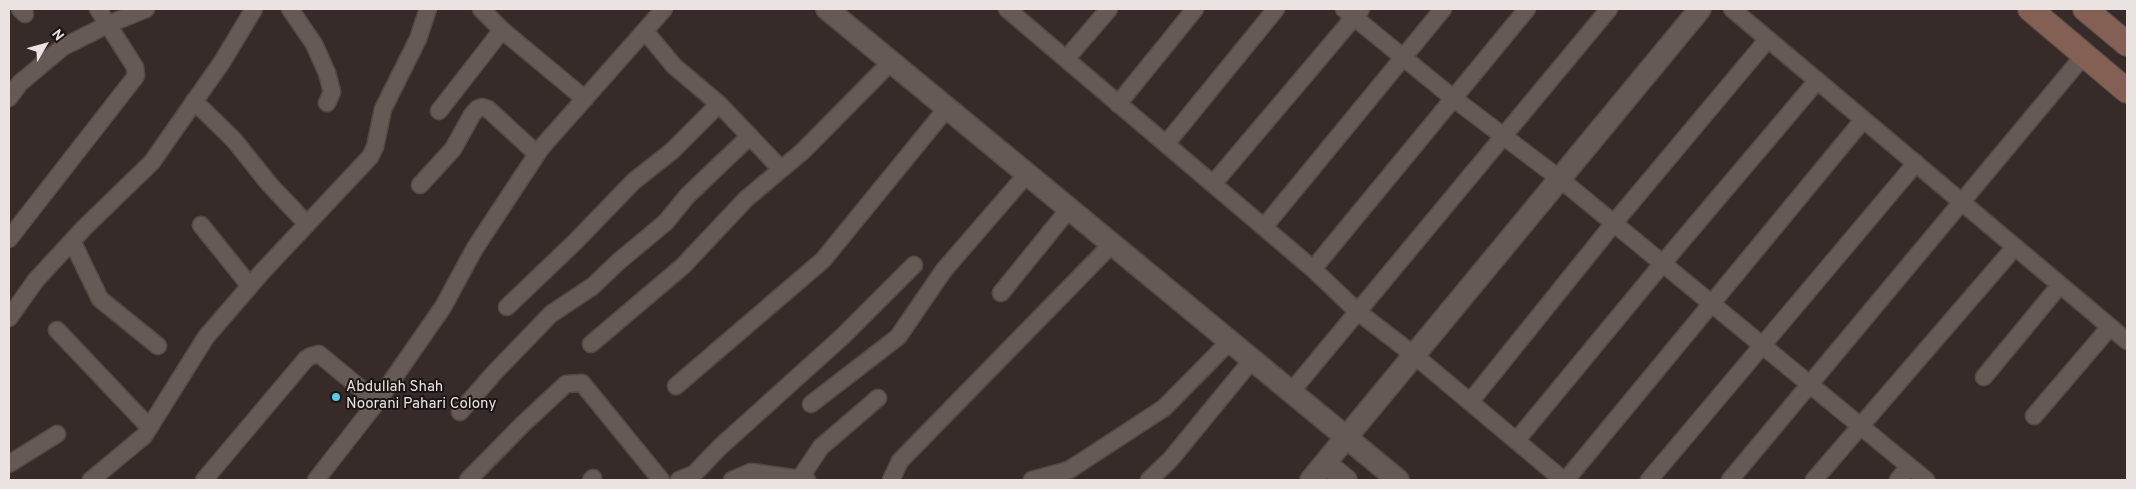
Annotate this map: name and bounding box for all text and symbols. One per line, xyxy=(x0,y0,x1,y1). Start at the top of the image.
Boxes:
north arrow xyxy=(20,20,70,70)
text: N xyxy=(47,26,67,45)
place label: Abdullah Shah Noorani Pahari Colony xyxy=(346,379,496,414)
marker: Abdullah Shah Noorani Pahari Colony xyxy=(330,391,342,403)

